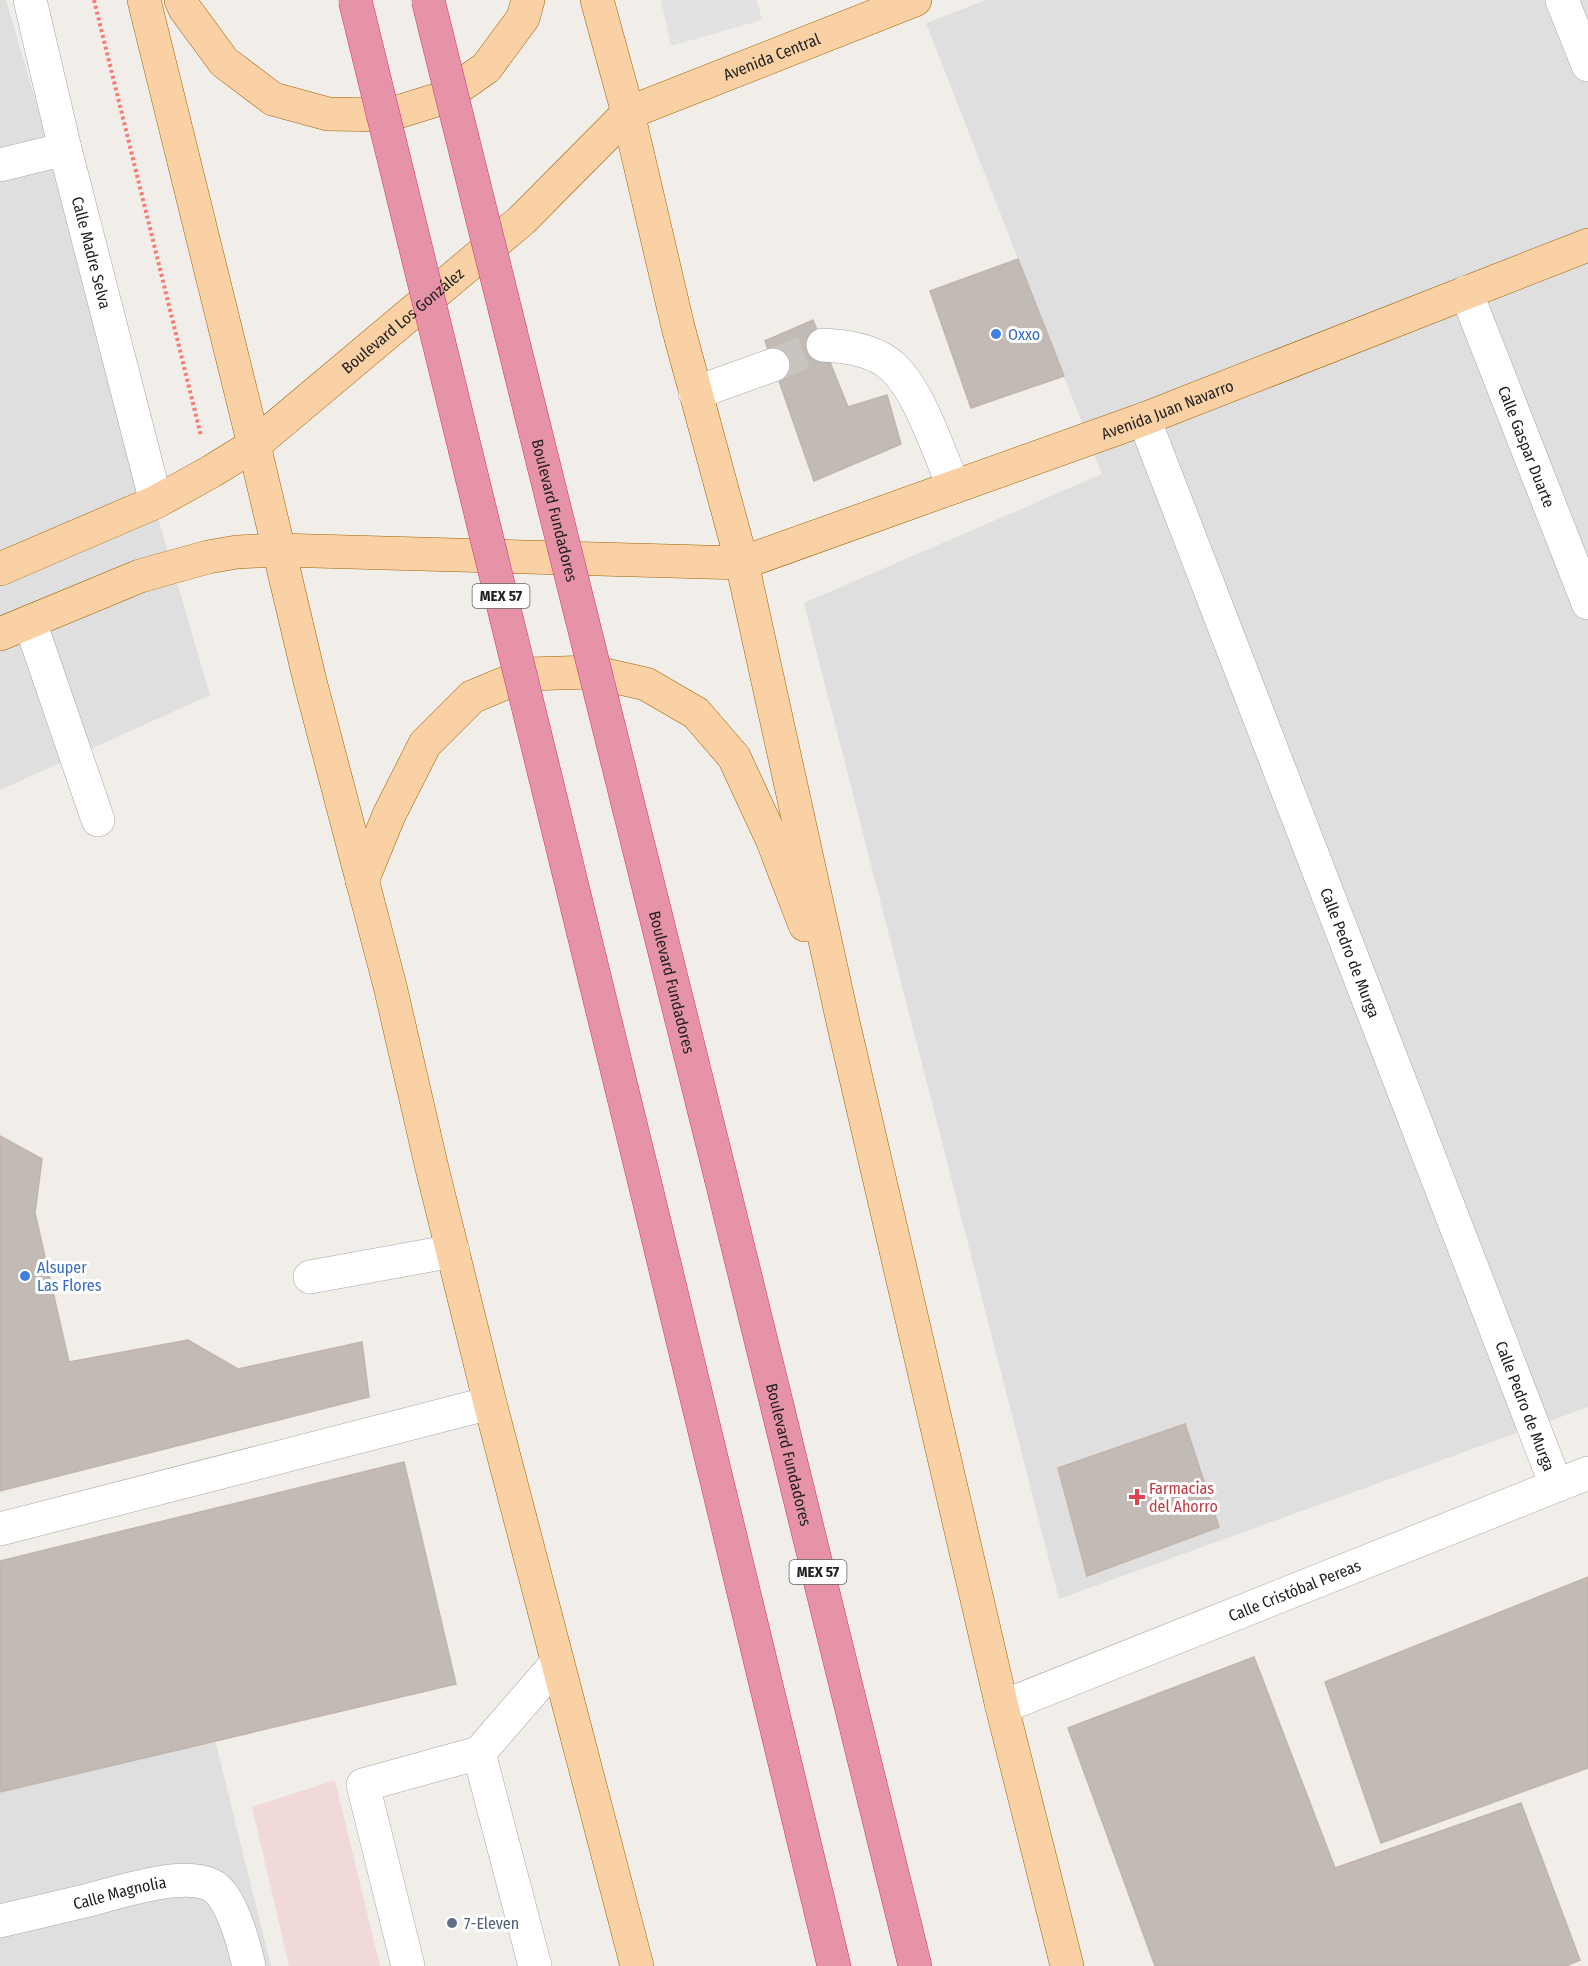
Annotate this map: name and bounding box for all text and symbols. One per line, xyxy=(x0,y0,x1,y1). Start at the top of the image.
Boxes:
street label: Avenida Central xyxy=(721,29,823,85)
street label: Calle Madre Selva xyxy=(68,195,115,311)
street label: Boulevard Los González xyxy=(338,264,468,377)
place label: Oxxo xyxy=(1008,325,1040,344)
marker: Oxxo xyxy=(989,327,1003,341)
street label: Avenida Juan Navarro xyxy=(1099,376,1236,444)
street label: Calle Gaspar Duarte xyxy=(1494,383,1559,510)
street label: Boulevard Fundadores xyxy=(528,437,581,584)
road number: MEX 57 xyxy=(472,584,530,608)
street label: Calle Pedro de Murga xyxy=(1316,885,1384,1021)
street label: Boulevard Fundadores xyxy=(645,909,699,1056)
place label: Alsuper Las Flores xyxy=(37,1258,102,1295)
marker: Alsuper Las Flores xyxy=(18,1269,32,1283)
street label: Calle Pedro de Murga xyxy=(1491,1338,1559,1474)
street label: Boulevard Fundadores xyxy=(762,1382,815,1528)
place label: Farmacias del Ahorro xyxy=(1149,1479,1218,1516)
marker: Farmacias del Ahorro xyxy=(1130,1490,1144,1504)
street label: Calle Cristóbal Pereas xyxy=(1226,1556,1364,1626)
road number: MEX 57 xyxy=(790,1560,846,1584)
street label: Calle Magnolia xyxy=(71,1873,168,1913)
place label: 7-Eleven xyxy=(464,1914,519,1933)
marker: 7-Eleven xyxy=(445,1916,459,1930)

